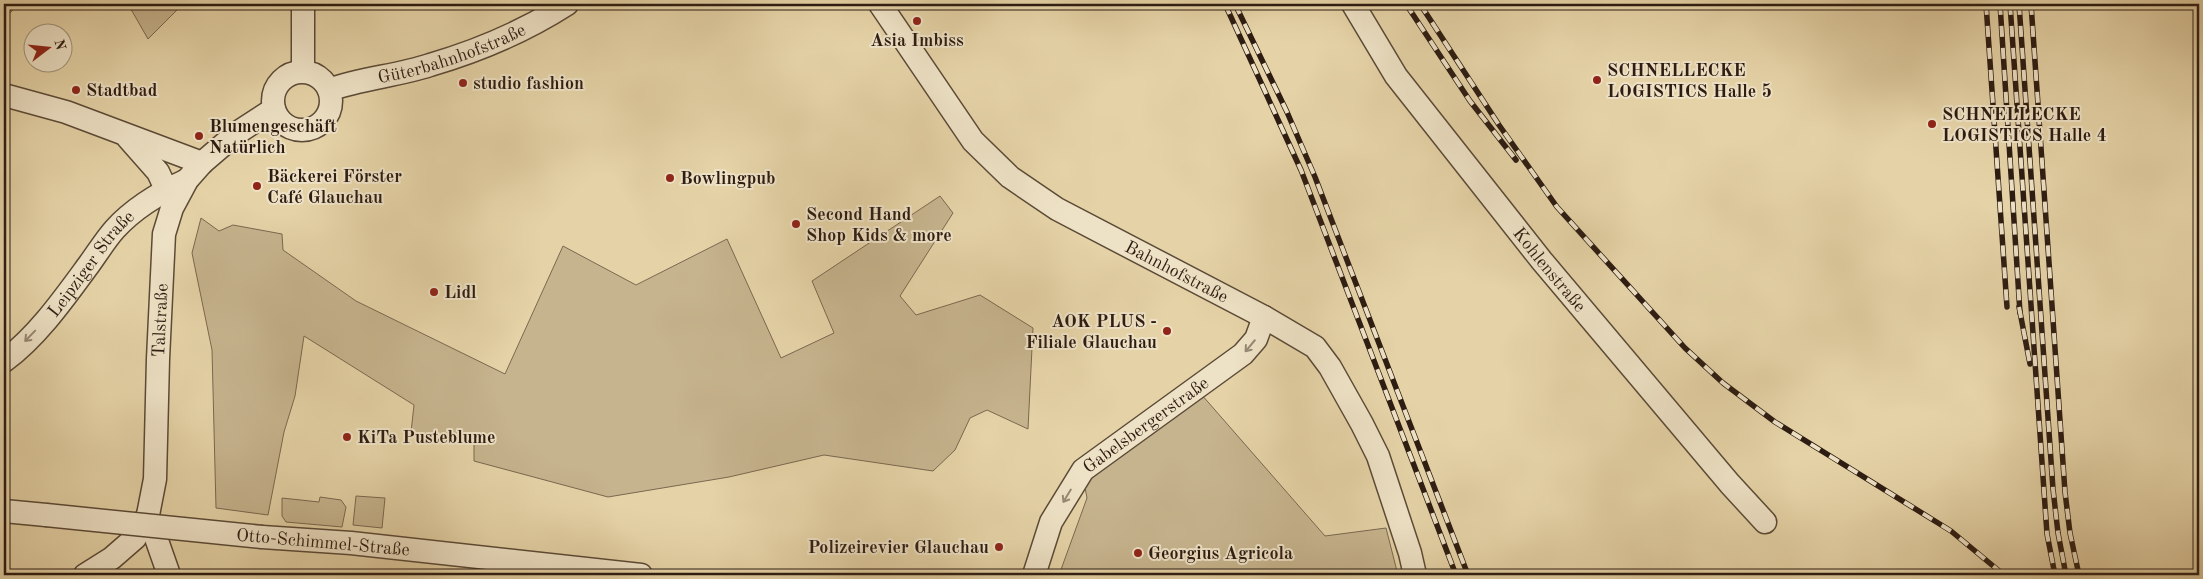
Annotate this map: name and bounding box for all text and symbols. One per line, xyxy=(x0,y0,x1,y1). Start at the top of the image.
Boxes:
marker: Asia Imbiss xyxy=(911,15,923,27)
street label: Güterbahnhofstraße xyxy=(376,21,529,87)
north arrow xyxy=(22,22,72,72)
place label: Asia Imbiss xyxy=(870,32,964,50)
text: N xyxy=(51,38,68,52)
place label: SCHNELLECKE LOGISTICS Halle 5 xyxy=(1607,62,1772,101)
marker: SCHNELLECKE LOGISTICS Halle 5 xyxy=(1591,74,1603,86)
place label: studio fashion xyxy=(473,75,584,93)
marker: studio fashion xyxy=(457,77,469,89)
place label: Stadtbad xyxy=(86,82,158,100)
marker: Stadtbad xyxy=(70,84,82,96)
place label: SCHNELLECKE LOGISTICS Halle 4 xyxy=(1942,106,2107,145)
place label: Blumengeschäft Natürlich xyxy=(209,118,337,157)
marker: SCHNELLECKE LOGISTICS Halle 4 xyxy=(1926,118,1938,130)
marker: Blumengeschäft Natürlich xyxy=(193,130,205,142)
place label: Bäckerei Förster Café Glauchau xyxy=(267,168,402,207)
place label: Bowlingpub xyxy=(680,170,776,188)
marker: Bowlingpub xyxy=(664,172,676,184)
marker: Bäckerei Förster Café Glauchau xyxy=(251,180,263,192)
place label: Second Hand Shop Kids & more xyxy=(806,206,952,245)
street label: Leipziger Straße xyxy=(45,207,138,321)
marker: Second Hand Shop Kids & more xyxy=(790,218,802,230)
street label: Kohlenstraße xyxy=(1509,224,1589,316)
street label: Bahnhofstraße xyxy=(1122,238,1231,307)
street label: Talstraße xyxy=(150,283,172,358)
place label: Lidl xyxy=(444,284,477,302)
marker: Lidl xyxy=(428,286,440,298)
place label: AOK PLUS - Filiale Glauchau xyxy=(1025,313,1157,352)
marker: AOK PLUS - Filiale Glauchau xyxy=(1161,325,1173,337)
one-way arrow xyxy=(24,330,36,342)
one-way arrow xyxy=(1245,339,1256,352)
street label: Gabelsbergerstraße xyxy=(1080,374,1212,477)
place label: KiTa Pusteblume xyxy=(357,429,496,447)
marker: KiTa Pusteblume xyxy=(341,431,353,443)
one-way arrow xyxy=(1061,489,1072,503)
street label: Otto-Schimmel-Straße xyxy=(235,526,411,560)
place label: Polizeirevier Glauchau xyxy=(808,539,989,557)
marker: Polizeirevier Glauchau xyxy=(993,541,1005,553)
place label: Georgius Agricola xyxy=(1148,545,1293,563)
marker: Georgius Agricola xyxy=(1132,547,1144,559)

